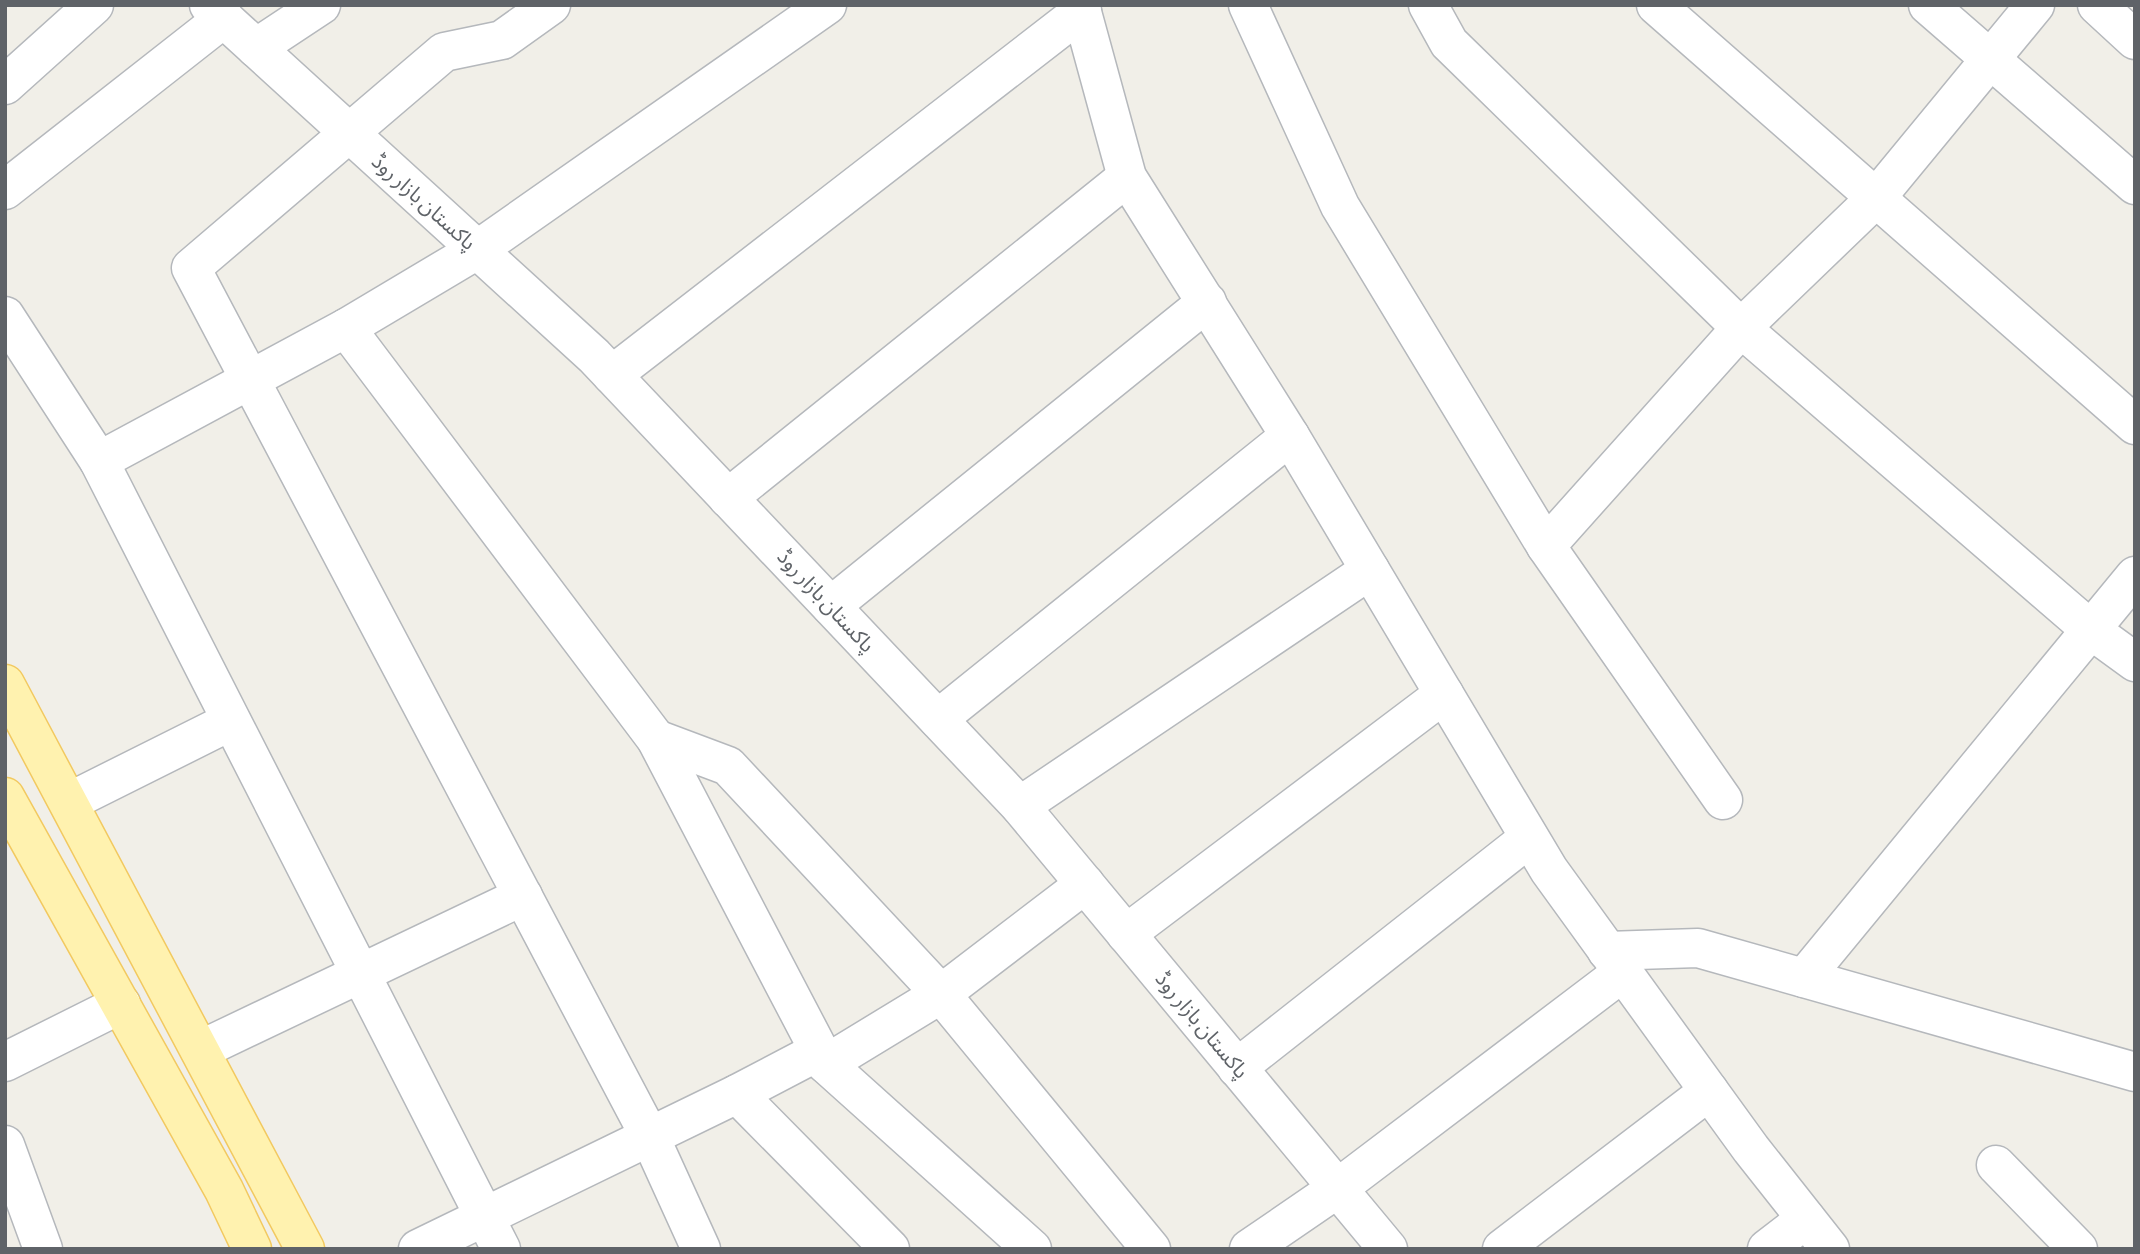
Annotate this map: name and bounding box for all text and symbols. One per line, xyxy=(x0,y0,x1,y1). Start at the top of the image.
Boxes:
street label: پاکستان بازار روڈ xyxy=(366,148,482,256)
street label: پاکستان بازار روڈ xyxy=(771,544,880,658)
street label: پاکستان بازار روڈ xyxy=(1150,966,1254,1084)

